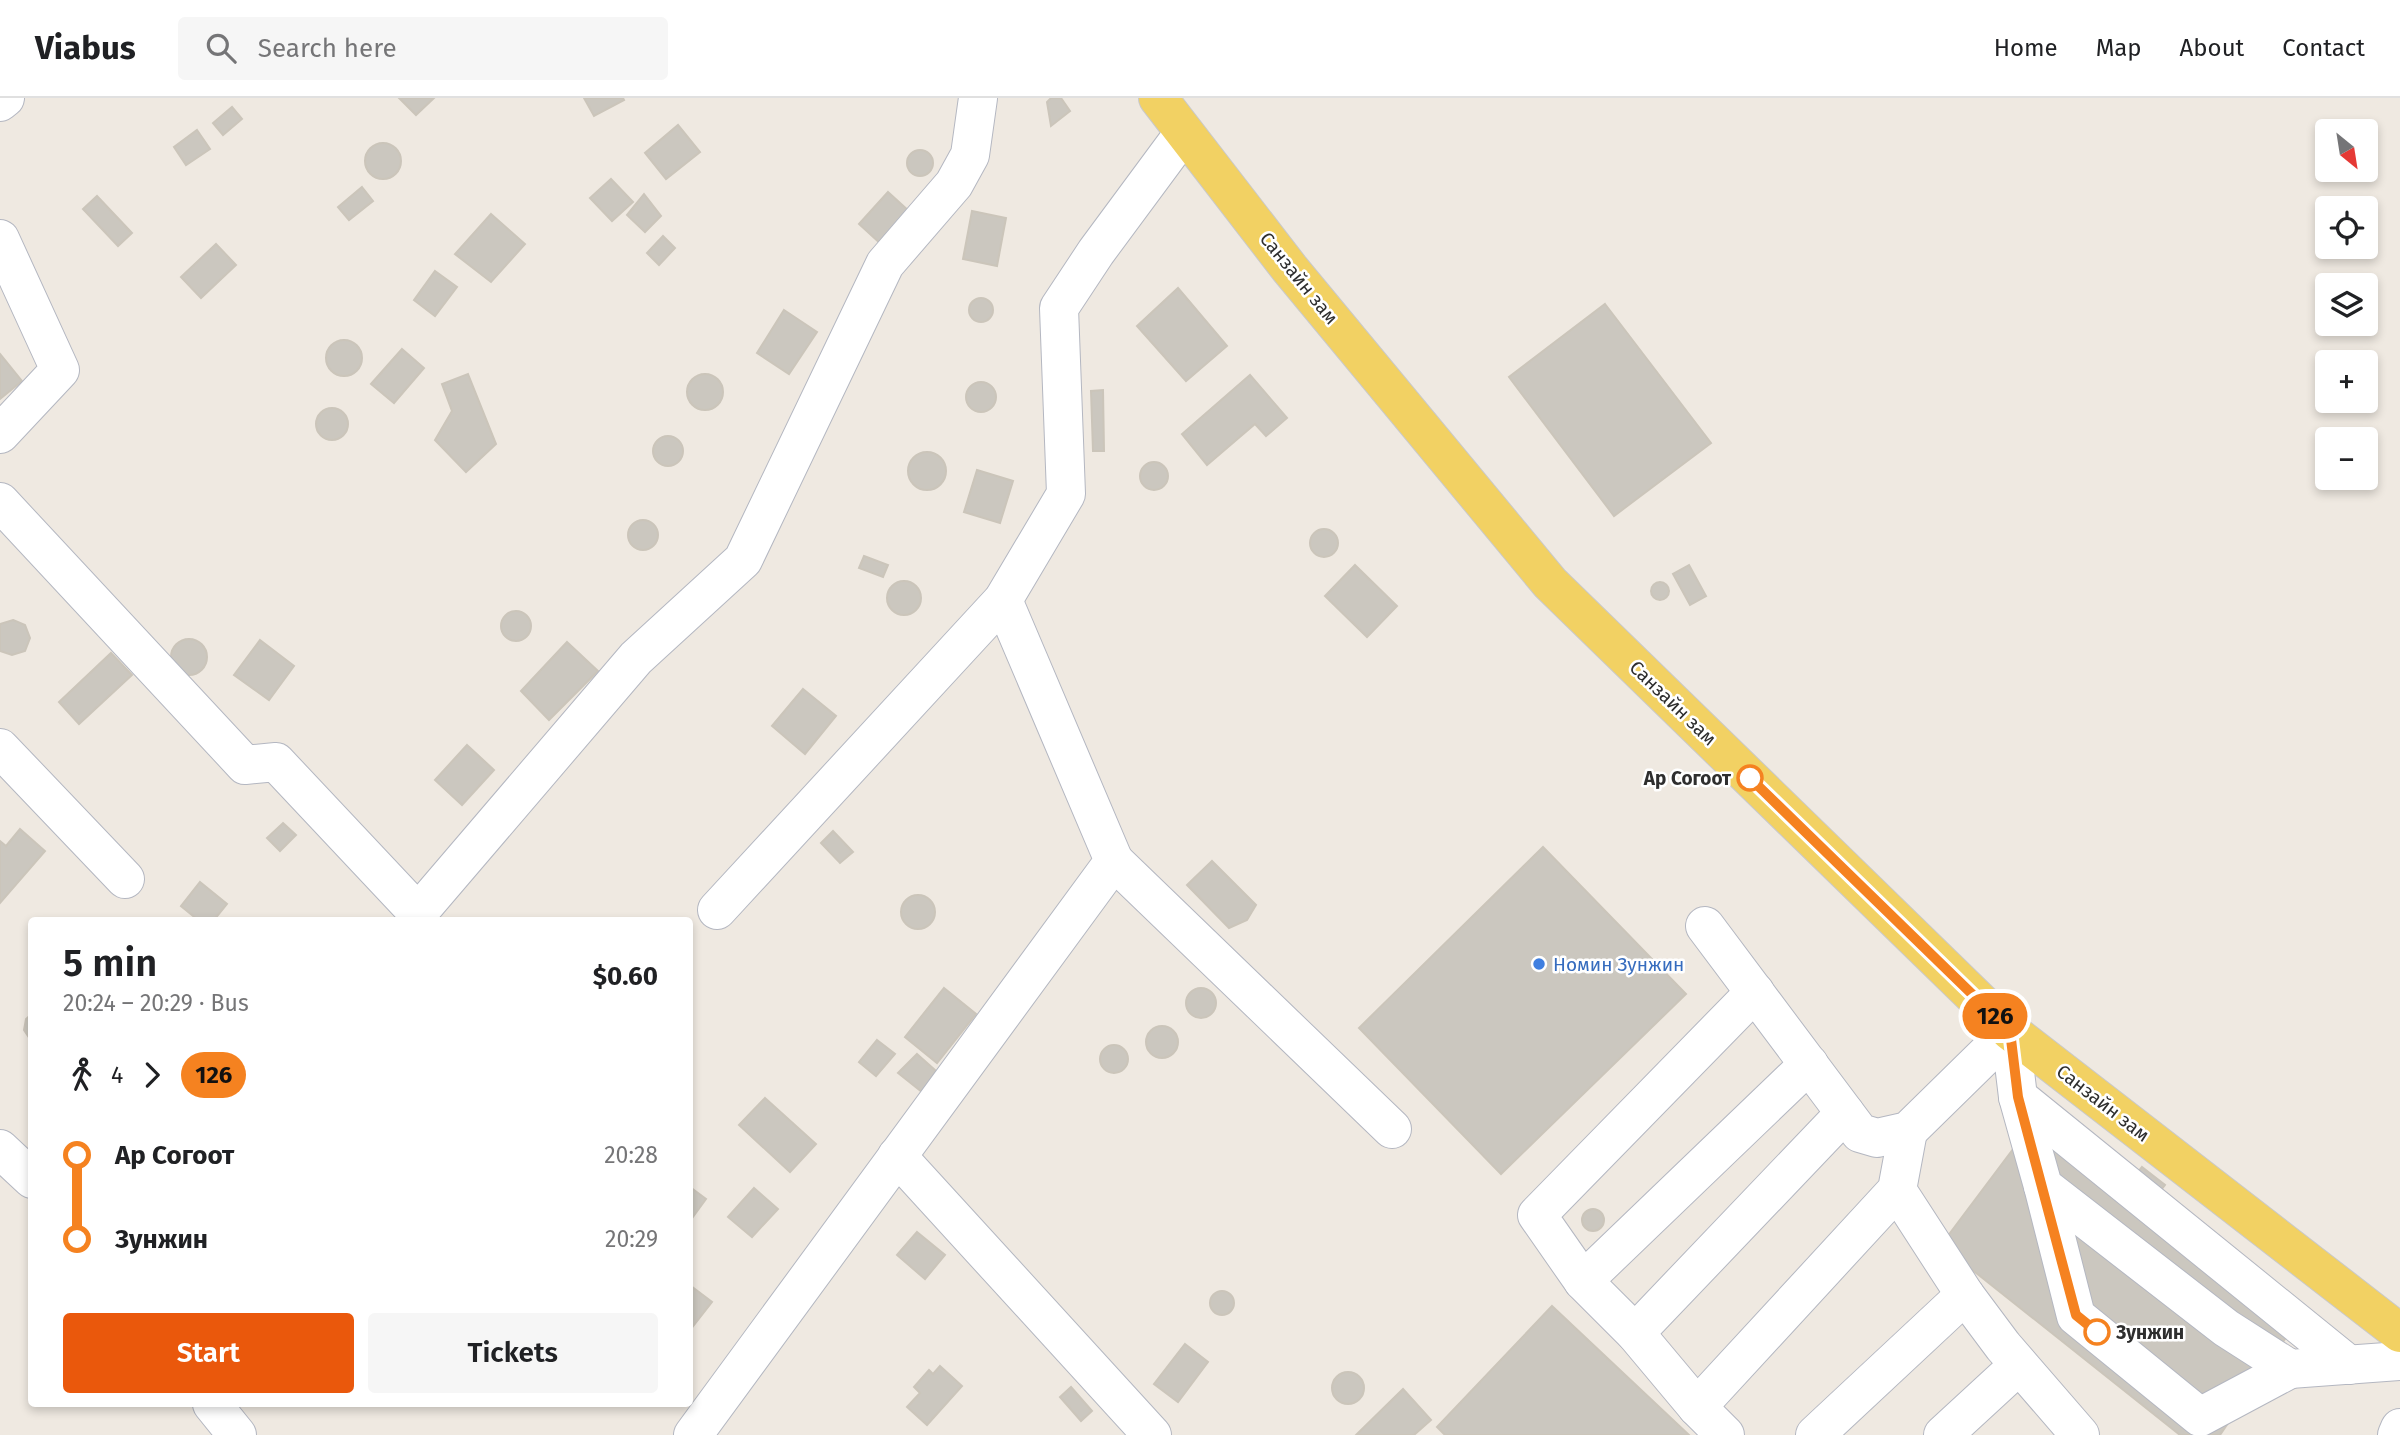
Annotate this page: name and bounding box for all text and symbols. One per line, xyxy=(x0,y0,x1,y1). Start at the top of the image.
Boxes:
search box xyxy=(178,17,668,80)
text: Viabus xyxy=(35,28,136,68)
icon: search xyxy=(202,29,240,67)
text: Search here xyxy=(258,33,397,64)
text: Home xyxy=(1994,34,2058,62)
text: Map xyxy=(2096,34,2142,62)
text: About xyxy=(2180,34,2244,62)
text: Contact xyxy=(2282,34,2365,62)
north arrow xyxy=(2315,119,2378,182)
map controls xyxy=(2315,119,2378,490)
button: locate xyxy=(2315,196,2378,259)
street label: Санзайн зам xyxy=(1255,227,1343,329)
button: layers xyxy=(2315,273,2378,336)
button: + xyxy=(2315,350,2378,413)
button: − xyxy=(2315,427,2378,490)
street label: Санзайн зам xyxy=(1625,656,1721,750)
marker: Ар Согоот xyxy=(1737,765,1763,791)
place label: Ар Согоот xyxy=(1643,767,1732,790)
text: 5 min xyxy=(63,940,157,986)
place label: Номин Зунжин xyxy=(1553,953,1684,976)
marker: Номин Зунжин xyxy=(1531,956,1547,972)
text: $0.60 xyxy=(593,961,658,992)
text: 20:24 – 20:29 · Bus xyxy=(63,989,249,1017)
line badge: 126 xyxy=(1955,993,2035,1039)
text: 126 xyxy=(1976,1002,2014,1030)
icon: walk xyxy=(63,1056,101,1094)
icon: forward xyxy=(133,1056,171,1094)
street label: Санзайн зам xyxy=(2052,1060,2154,1146)
text: 4 xyxy=(111,1061,123,1089)
text: 126 xyxy=(195,1061,232,1089)
text: Ар Согоот xyxy=(115,1140,234,1171)
text: 20:28 xyxy=(604,1141,658,1169)
text: Зунжин xyxy=(115,1224,208,1255)
text: 20:29 xyxy=(605,1225,658,1253)
button: Start xyxy=(63,1313,354,1393)
button: Tickets xyxy=(368,1313,658,1393)
marker: Зунжин xyxy=(2084,1319,2110,1345)
place label: Зунжин xyxy=(2115,1321,2184,1344)

